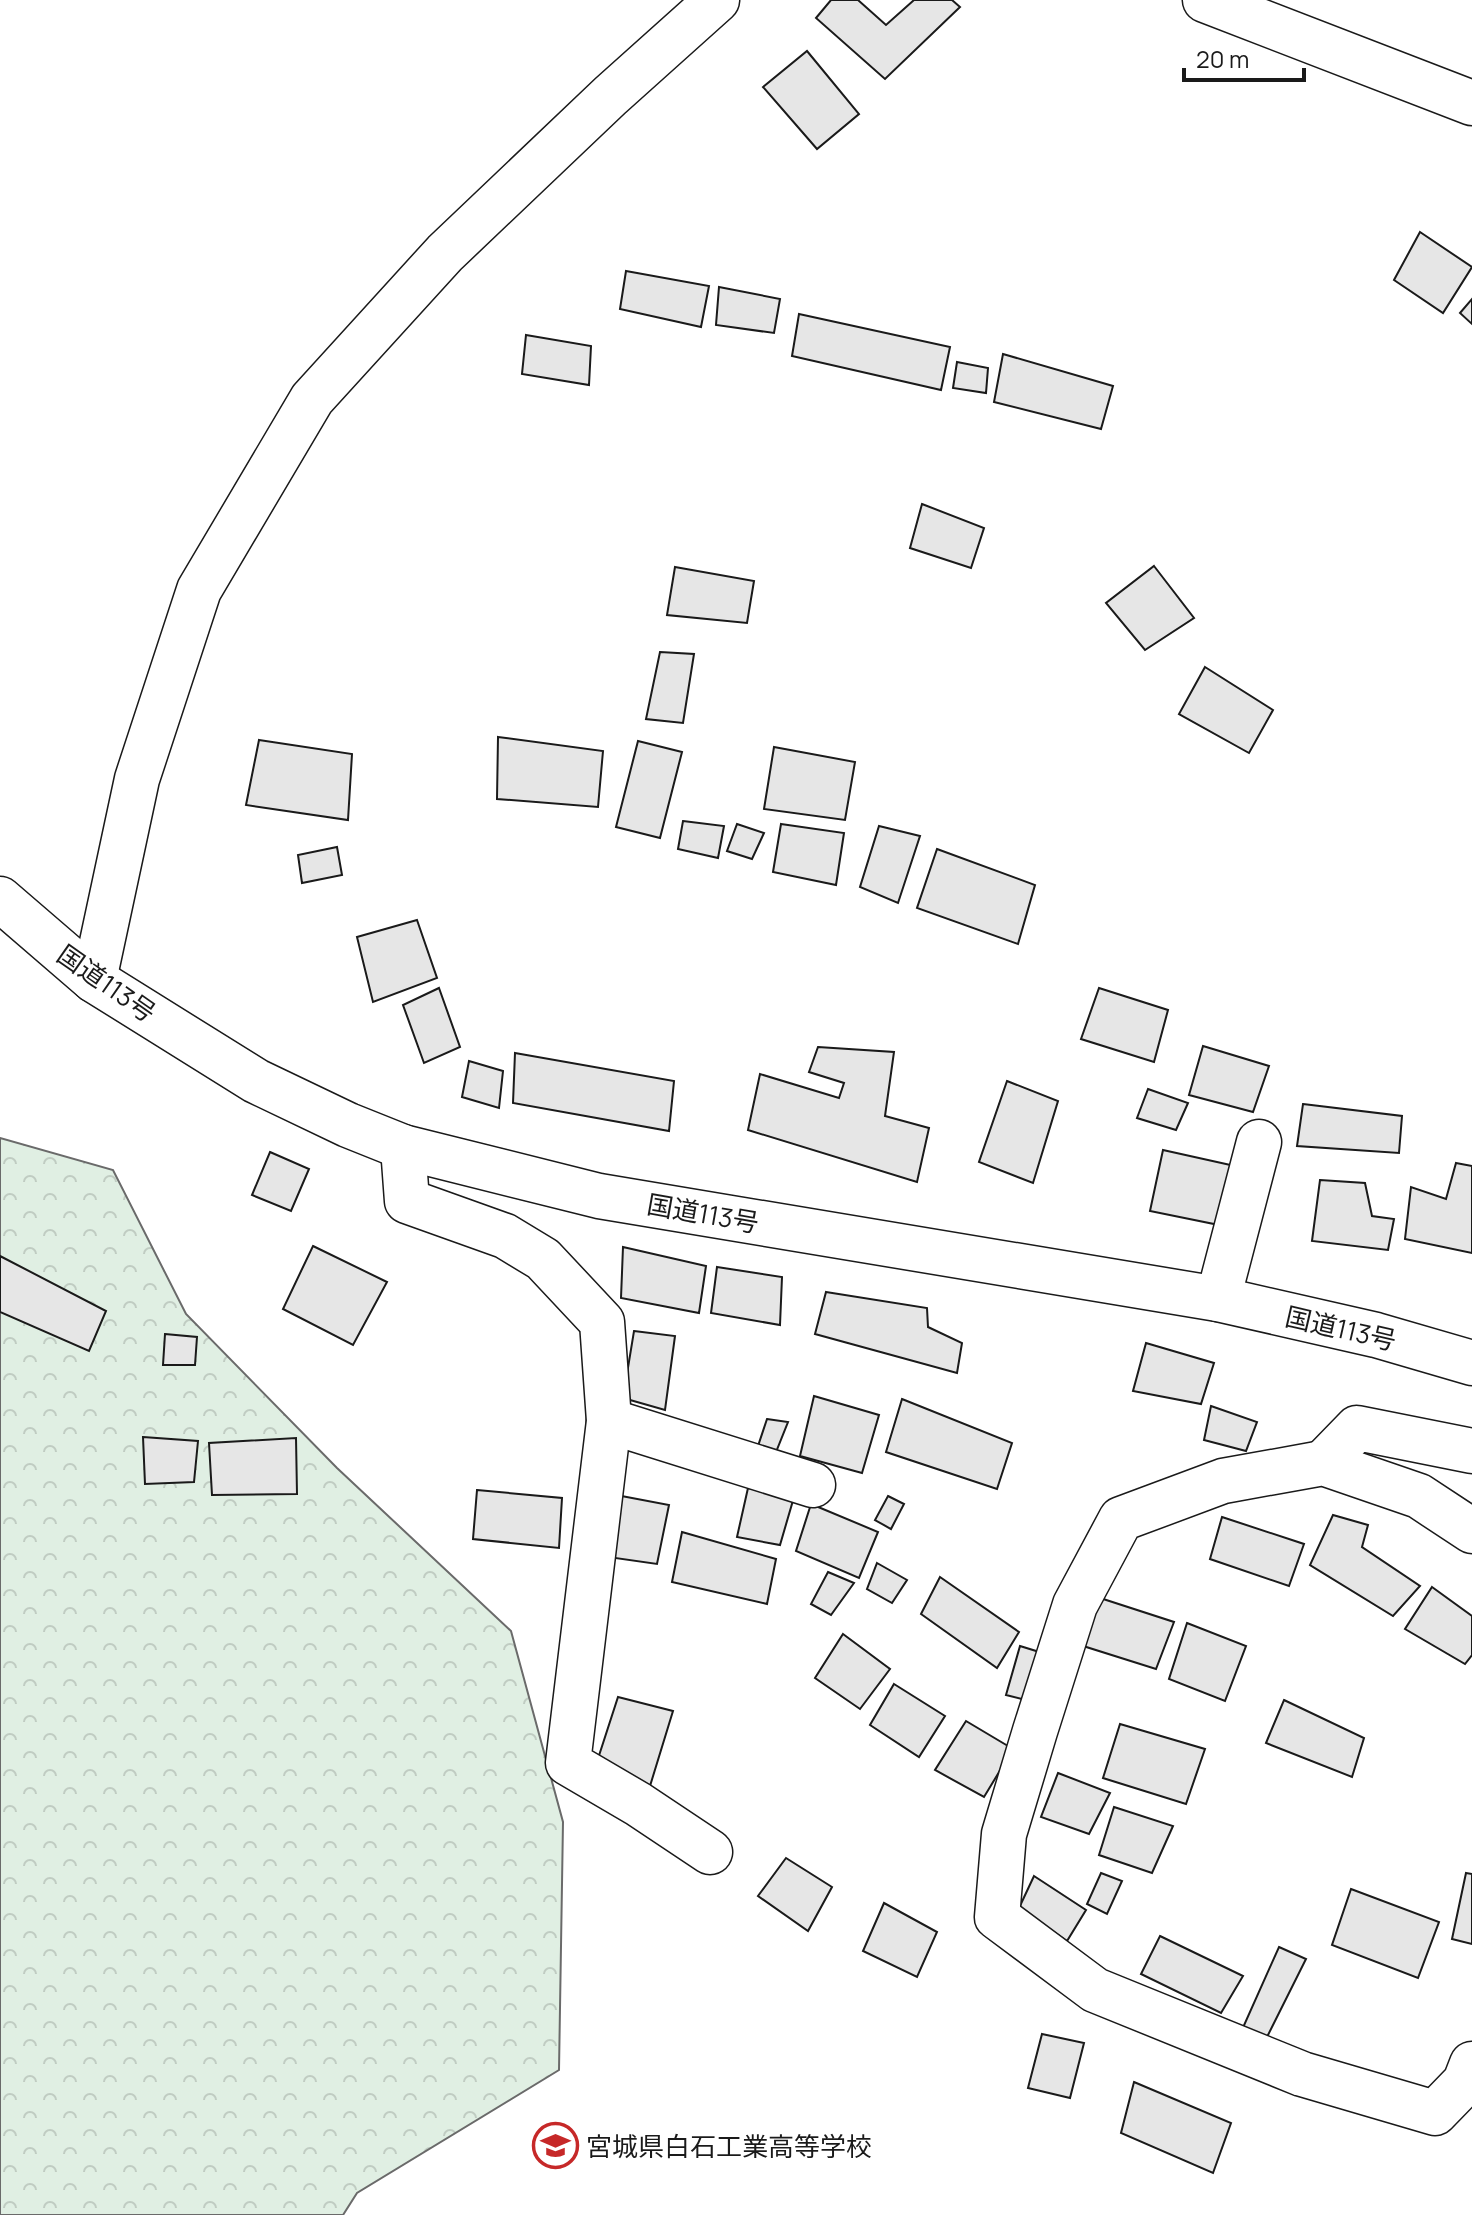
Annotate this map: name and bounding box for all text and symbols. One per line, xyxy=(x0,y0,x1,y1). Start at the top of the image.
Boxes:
scale bar xyxy=(1184,32,1304,82)
text: 20 m xyxy=(1196,42,1249,75)
street label: 国道113号 xyxy=(51,936,163,1030)
street label: 国道113号 xyxy=(644,1185,762,1241)
street label: 国道113号 xyxy=(1282,1298,1400,1358)
school or university icon: 宮城県白石工業高等学校 xyxy=(531,2122,579,2170)
place label: 宮城県白石工業高等学校 xyxy=(586,2128,872,2164)

